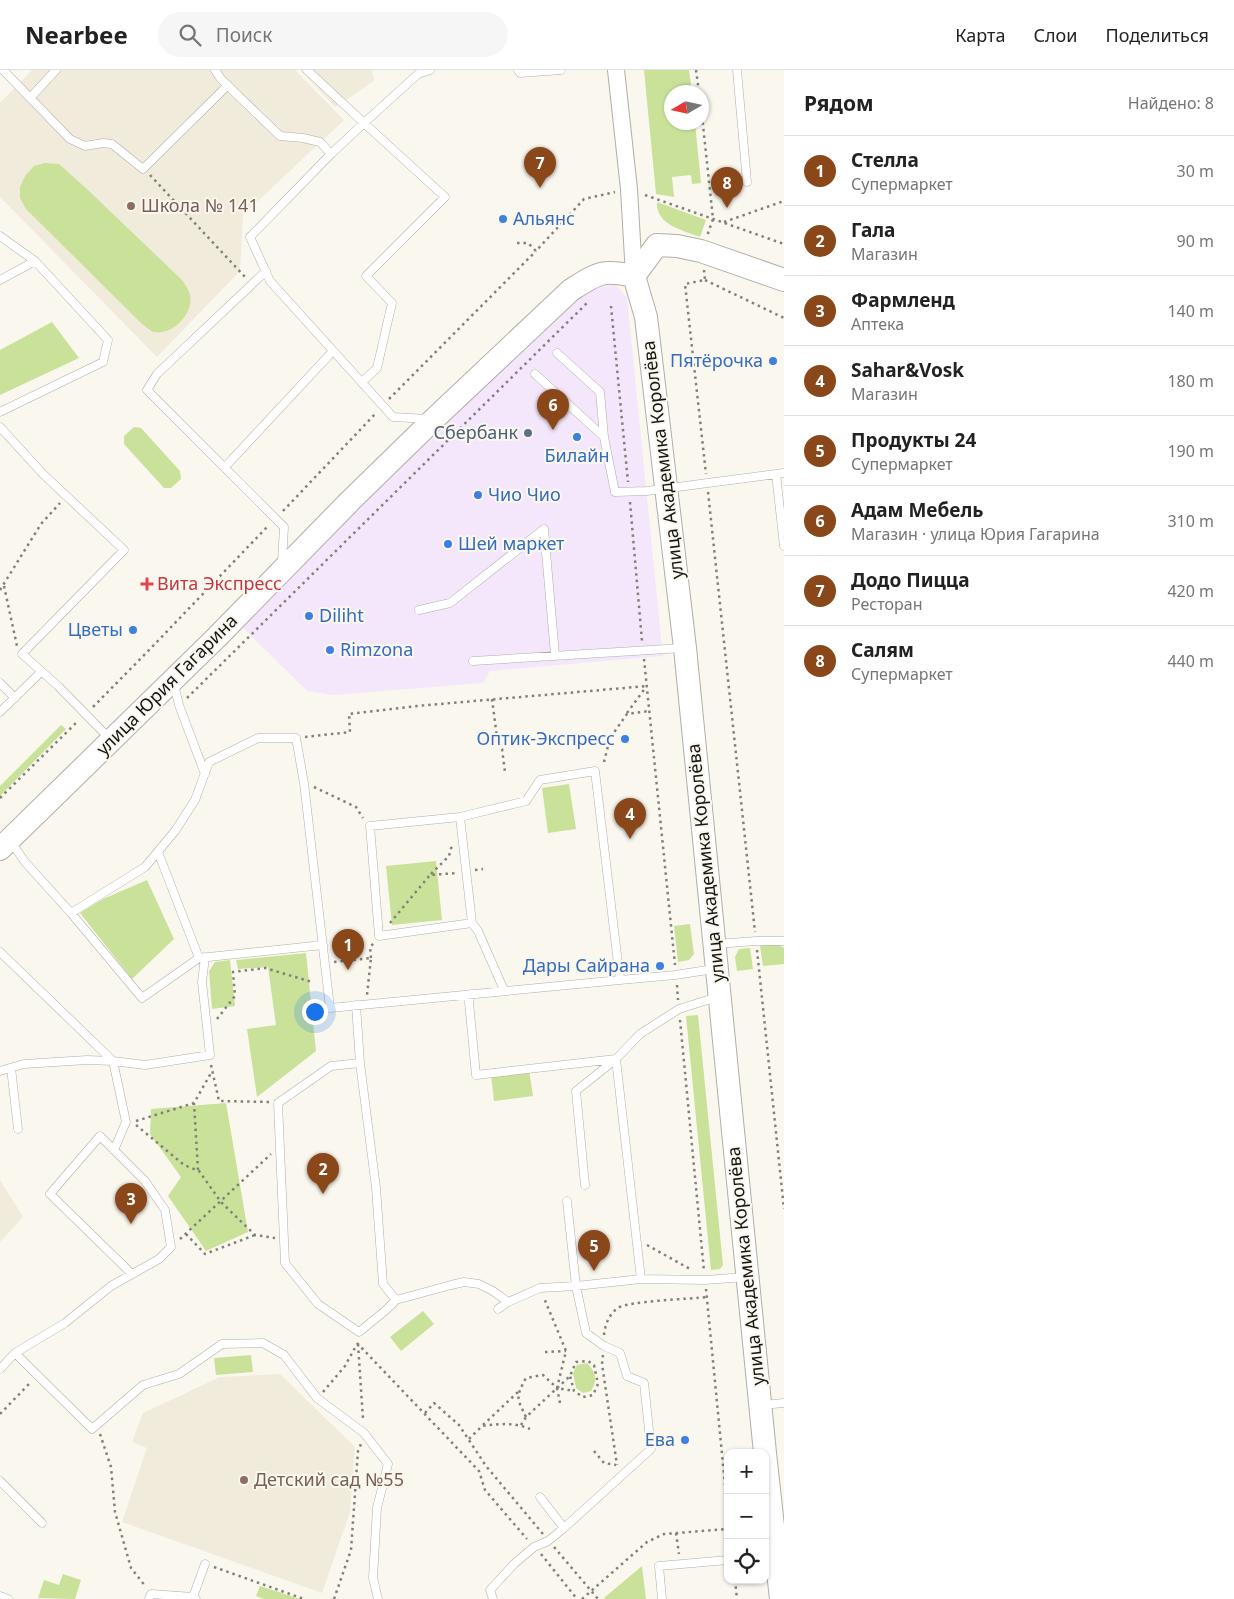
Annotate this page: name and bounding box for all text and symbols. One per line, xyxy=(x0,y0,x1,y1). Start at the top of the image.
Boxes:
search box xyxy=(158,12,508,57)
text: Nearbee xyxy=(25,18,128,51)
icon: search xyxy=(176,21,204,49)
text: Поиск xyxy=(216,22,272,48)
text: Карта xyxy=(955,23,1005,47)
text: Слои xyxy=(1033,23,1077,47)
text: Поделиться xyxy=(1105,23,1209,47)
north arrow xyxy=(664,85,709,130)
text: Рядом xyxy=(804,89,874,117)
text: Найдено: 8 xyxy=(1128,92,1214,114)
pin: 7 xyxy=(524,147,556,188)
text: Стелла xyxy=(851,147,919,173)
text: 1 xyxy=(815,160,825,182)
text: 30 m xyxy=(1177,160,1214,182)
pin: 8 xyxy=(711,167,743,208)
text: Супермаркет xyxy=(851,173,953,195)
place label: Школа № 141 xyxy=(141,193,259,217)
marker: Школа № 141 xyxy=(125,200,137,212)
place label: Альянс xyxy=(513,206,575,230)
marker: Альянс xyxy=(497,213,509,225)
text: Гала xyxy=(851,217,895,243)
text: 2 xyxy=(815,230,825,252)
text: 90 m xyxy=(1177,230,1214,252)
text: Магазин xyxy=(851,243,918,265)
text: Фармленд xyxy=(851,287,955,313)
text: 3 xyxy=(815,300,825,322)
text: 140 m xyxy=(1167,300,1214,322)
text: Аптека xyxy=(851,313,904,335)
street label: улица Академика Королёва xyxy=(635,340,689,581)
place label: Пятёрочка xyxy=(670,348,763,372)
marker: Пятёрочка xyxy=(767,355,779,367)
text: Sahar&Vosk xyxy=(851,357,964,383)
text: 4 xyxy=(815,370,825,392)
text: 180 m xyxy=(1167,370,1214,392)
text: Магазин xyxy=(851,383,918,405)
pin: 6 xyxy=(537,389,569,430)
place label: Сбербанк xyxy=(434,420,518,444)
marker: Сбербанк xyxy=(522,427,534,439)
text: Продукты 24 xyxy=(851,427,976,453)
marker: Билайн xyxy=(571,431,583,443)
text: 5 xyxy=(815,440,825,462)
text: 190 m xyxy=(1167,440,1214,462)
place label: Билайн xyxy=(544,443,610,467)
text: Супермаркет xyxy=(851,453,953,475)
place label: Чио Чио xyxy=(488,482,561,506)
marker: Чио Чио xyxy=(472,489,484,501)
text: Адам Мебель xyxy=(851,497,983,523)
text: 6 xyxy=(815,510,825,532)
text: 310 m xyxy=(1167,510,1214,532)
text: Магазин · улица Юрия Гагарина xyxy=(851,523,1100,545)
place label: Шей маркет xyxy=(458,531,565,555)
marker: Шей маркет xyxy=(442,538,454,550)
text: Додо Пицца xyxy=(851,567,970,593)
place label: Вита Экспресс xyxy=(157,571,282,595)
marker: Вита Экспресс xyxy=(141,578,153,590)
text: 7 xyxy=(815,580,825,602)
text: 420 m xyxy=(1167,580,1214,602)
text: Ресторан xyxy=(851,593,922,615)
place label: Diliht xyxy=(319,603,364,627)
street label: улица Юрия Гагарина xyxy=(90,608,242,760)
marker: Diliht xyxy=(303,610,315,622)
place label: Цветы xyxy=(68,617,123,641)
marker: Цветы xyxy=(127,624,139,636)
place label: Rimzona xyxy=(340,637,413,661)
text: Салям xyxy=(851,637,914,663)
marker: Rimzona xyxy=(324,644,336,656)
text: 8 xyxy=(815,650,825,672)
text: 440 m xyxy=(1167,650,1214,672)
text: Супермаркет xyxy=(851,663,953,685)
place label: Оптик-Экспресс xyxy=(477,726,615,750)
marker: Оптик-Экспресс xyxy=(619,733,631,745)
street label: улица Академика Королёва xyxy=(681,743,729,984)
pin: 4 xyxy=(614,798,646,839)
pin: 1 xyxy=(332,929,364,970)
place label: Дары Сайрана xyxy=(523,953,650,977)
marker: Дары Сайрана xyxy=(654,960,666,972)
your location xyxy=(302,999,328,1025)
street label: улица Академика Королёва xyxy=(721,1146,769,1387)
pin: 2 xyxy=(307,1153,339,1194)
pin: 3 xyxy=(115,1183,147,1224)
pin: 5 xyxy=(578,1230,610,1271)
place label: Ева xyxy=(645,1427,675,1451)
marker: Ева xyxy=(679,1434,691,1446)
map controls xyxy=(724,1449,769,1584)
button: + xyxy=(724,1449,769,1494)
place label: Детский сад №55 xyxy=(254,1467,404,1491)
marker: Детский сад №55 xyxy=(238,1474,250,1486)
button: − xyxy=(724,1494,769,1539)
button: locate xyxy=(724,1539,769,1584)

